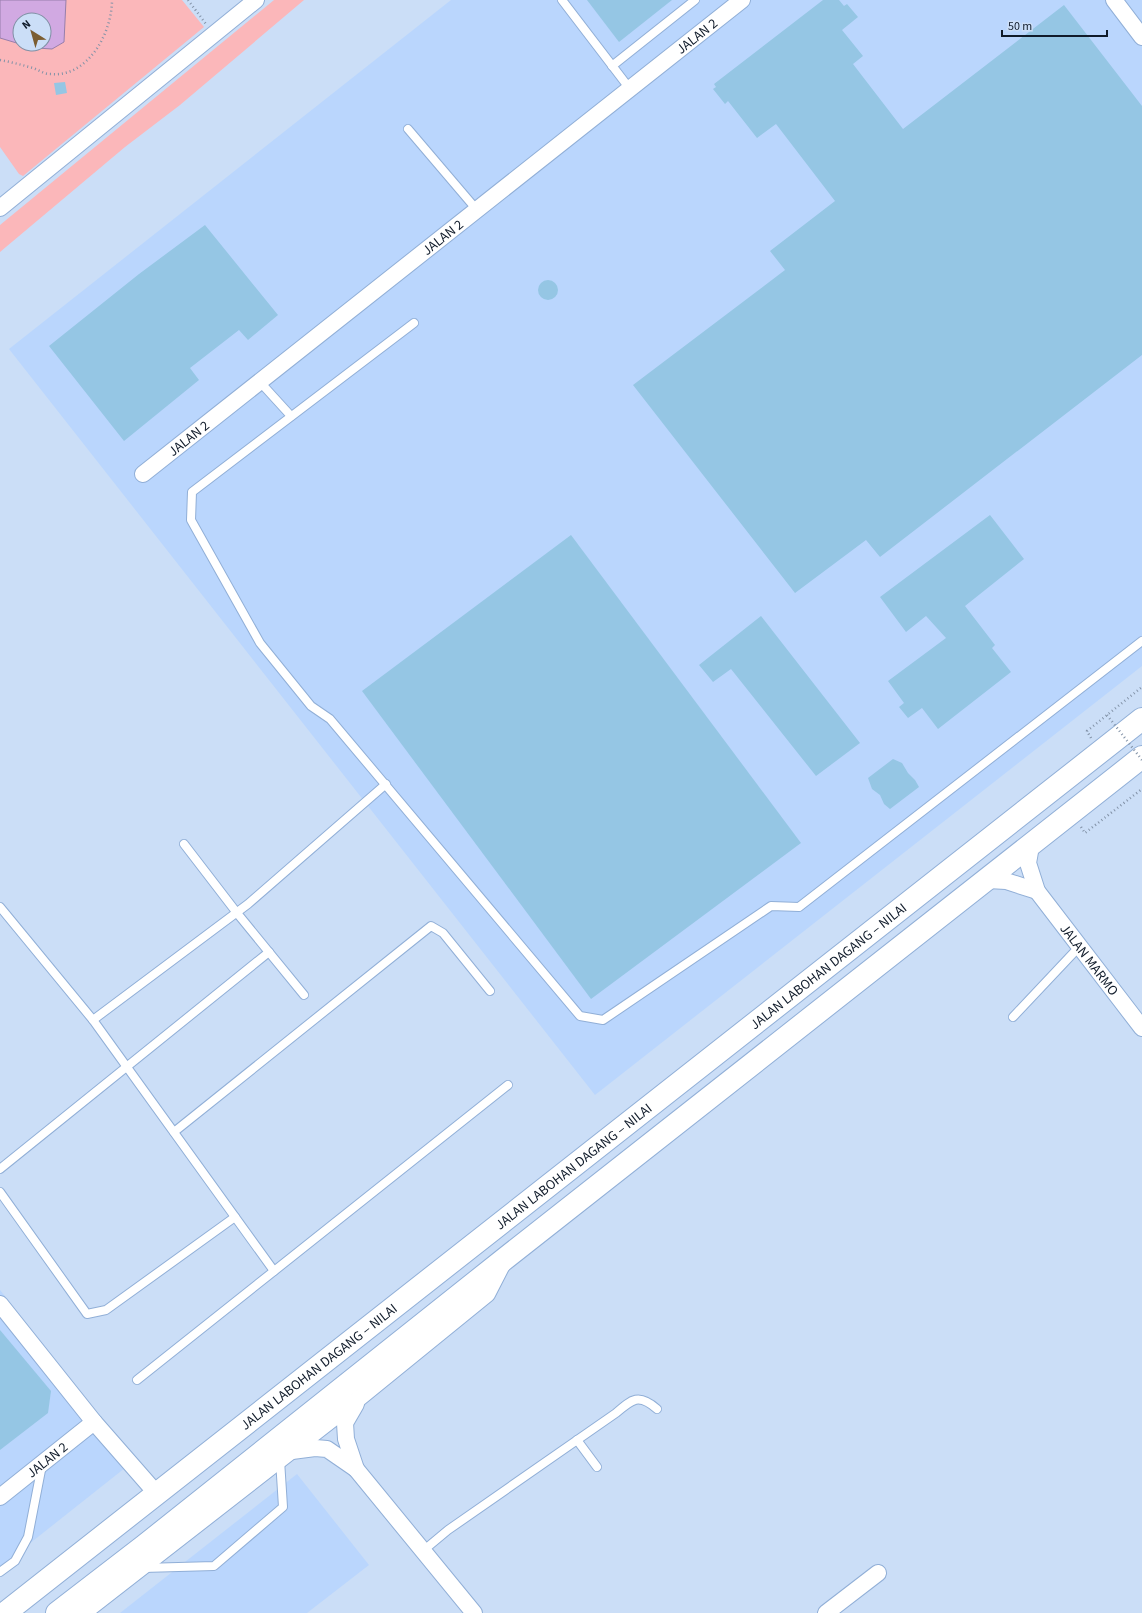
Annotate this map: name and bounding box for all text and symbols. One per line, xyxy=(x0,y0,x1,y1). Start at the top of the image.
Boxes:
north arrow xyxy=(12,12,52,52)
scale bar xyxy=(1002,12,1107,38)
street label: JALAN 2 xyxy=(672,14,722,59)
text: N xyxy=(19,16,34,33)
text: 50 m xyxy=(1008,18,1032,35)
street label: JALAN 2 xyxy=(418,215,468,260)
street label: JALAN 2 xyxy=(164,416,214,461)
street label: JALAN LABOHAN DAGANG ‒ NILAI xyxy=(746,899,911,1035)
street label: JALAN MARMO xyxy=(1055,920,1123,1000)
street label: JALAN LABOHAN DAGANG ‒ NILAI xyxy=(491,1099,657,1235)
street label: JALAN LABOHAN DAGANG ‒ NILAI xyxy=(237,1299,402,1435)
street label: JALAN 2 xyxy=(23,1438,72,1483)

